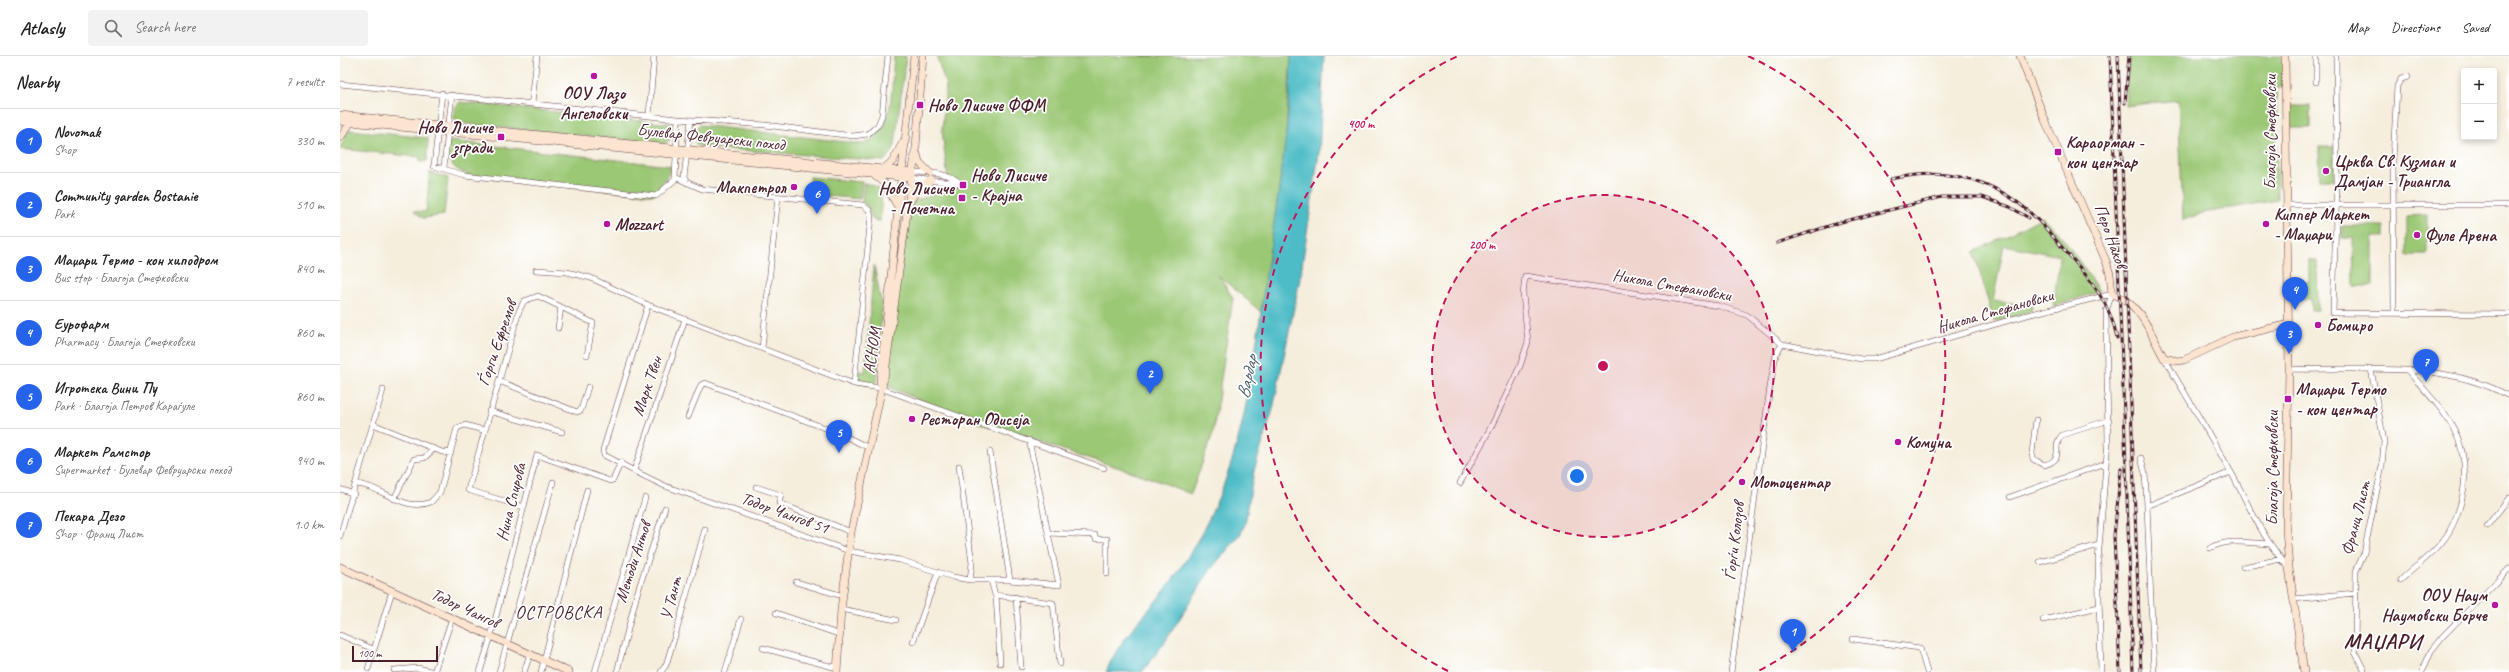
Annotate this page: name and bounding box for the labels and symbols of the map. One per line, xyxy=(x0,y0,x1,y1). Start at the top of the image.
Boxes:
marker: ООУ Лазо Ангеловски xyxy=(589,71,599,81)
street label: Благоја Стефковски xyxy=(2260,73,2281,189)
place label: ООУ Лазо Ангеловски xyxy=(561,83,629,124)
place label: Ново Лисиче ФФМ xyxy=(928,95,1047,116)
marker: Ново Лисиче ФФМ xyxy=(915,100,925,110)
text: 400 m xyxy=(1348,116,1375,132)
place label: Ново Лисиче згради xyxy=(418,117,494,159)
street label: Булевар Февруарски поход xyxy=(636,119,787,155)
marker: Ново Лисиче згради xyxy=(496,132,506,142)
place label: Караорман - кон центар xyxy=(2066,132,2145,173)
marker: Караорман - кон центар xyxy=(2053,147,2063,157)
place label: Црква Св. Кузман и Дамјан - Триангла xyxy=(2334,151,2456,192)
place label: Ново Лисиче - Крајна xyxy=(971,165,1047,206)
marker: Црква Св. Кузман и Дамјан - Триангла xyxy=(2321,166,2331,176)
place label: Макпетрол xyxy=(716,177,787,198)
place label: Ново Лисиче - Почетна xyxy=(879,178,956,219)
marker: Ново Лисиче - Крајна xyxy=(958,180,968,190)
pin: 6 xyxy=(804,181,830,214)
marker: Макпетрол xyxy=(789,182,799,192)
marker: Ново Лисиче - Почетна xyxy=(957,193,967,203)
street label: Перо Наков xyxy=(2090,201,2134,274)
place label: Киппер Маркет - Маџари xyxy=(2274,204,2370,245)
place label: Mozzart xyxy=(615,214,665,235)
marker: Mozzart xyxy=(602,219,612,229)
marker: Киппер Маркет - Маџари xyxy=(2261,219,2271,229)
place label: Фуле Арена xyxy=(2425,225,2497,246)
marker: Фуле Арена xyxy=(2412,230,2422,240)
text: 200 m xyxy=(1469,237,1496,253)
street label: Никола Стефановски xyxy=(1611,264,1734,306)
pin: 4 xyxy=(2282,277,2308,310)
street label: Никола Стефановски xyxy=(1935,284,2057,338)
street label: Ѓорги Ефремов xyxy=(473,294,523,388)
place label: Бомиро xyxy=(2326,315,2374,336)
marker: Бомиро xyxy=(2313,320,2323,330)
pin: 3 xyxy=(2276,321,2302,354)
street label: АСНОМ xyxy=(858,325,886,375)
pin: 7 xyxy=(2413,349,2439,382)
water label: Вардар xyxy=(1232,351,1263,401)
street label: Марк Твен xyxy=(627,352,667,419)
centre of rings xyxy=(1596,359,1610,373)
pin: 2 xyxy=(1137,361,1163,394)
place label: Маџари Термо - кон центар xyxy=(2296,379,2387,420)
marker: Маџари Термо - кон центар xyxy=(2283,394,2293,404)
place label: Ресторан Одисеја xyxy=(920,409,1030,430)
street label: Благоја Стефковски xyxy=(2262,409,2283,525)
marker: Ресторан Одисеја xyxy=(907,414,917,424)
pin: 5 xyxy=(826,420,852,453)
place label: Комуна xyxy=(1906,432,1952,453)
marker: Комуна xyxy=(1893,437,1903,447)
street label: Нина Спирова xyxy=(491,460,531,543)
your location xyxy=(1567,466,1587,486)
place label: Мотоцентар xyxy=(1750,472,1831,493)
marker: Мотоцентар xyxy=(1737,477,1747,487)
street label: Франц Лист xyxy=(2337,477,2376,558)
street label: Тодор Чангов 51 xyxy=(738,487,833,539)
street label: Ѓорѓи Колозов xyxy=(1719,497,1751,581)
street label: Методи Антов xyxy=(610,516,657,605)
street label: У Тант xyxy=(655,573,687,622)
street label: Тодор Чангов xyxy=(428,583,505,634)
place label: ООУ Наум Наумовски Борче xyxy=(2382,585,2489,626)
marker: ООУ Наум Наумовски Борче xyxy=(2490,600,2500,610)
district label: ОСТРОВСКА xyxy=(515,601,603,623)
pin: 1 xyxy=(1780,619,1806,652)
district label: МАЏАРИ xyxy=(2344,628,2425,654)
scale bar xyxy=(352,644,438,663)

